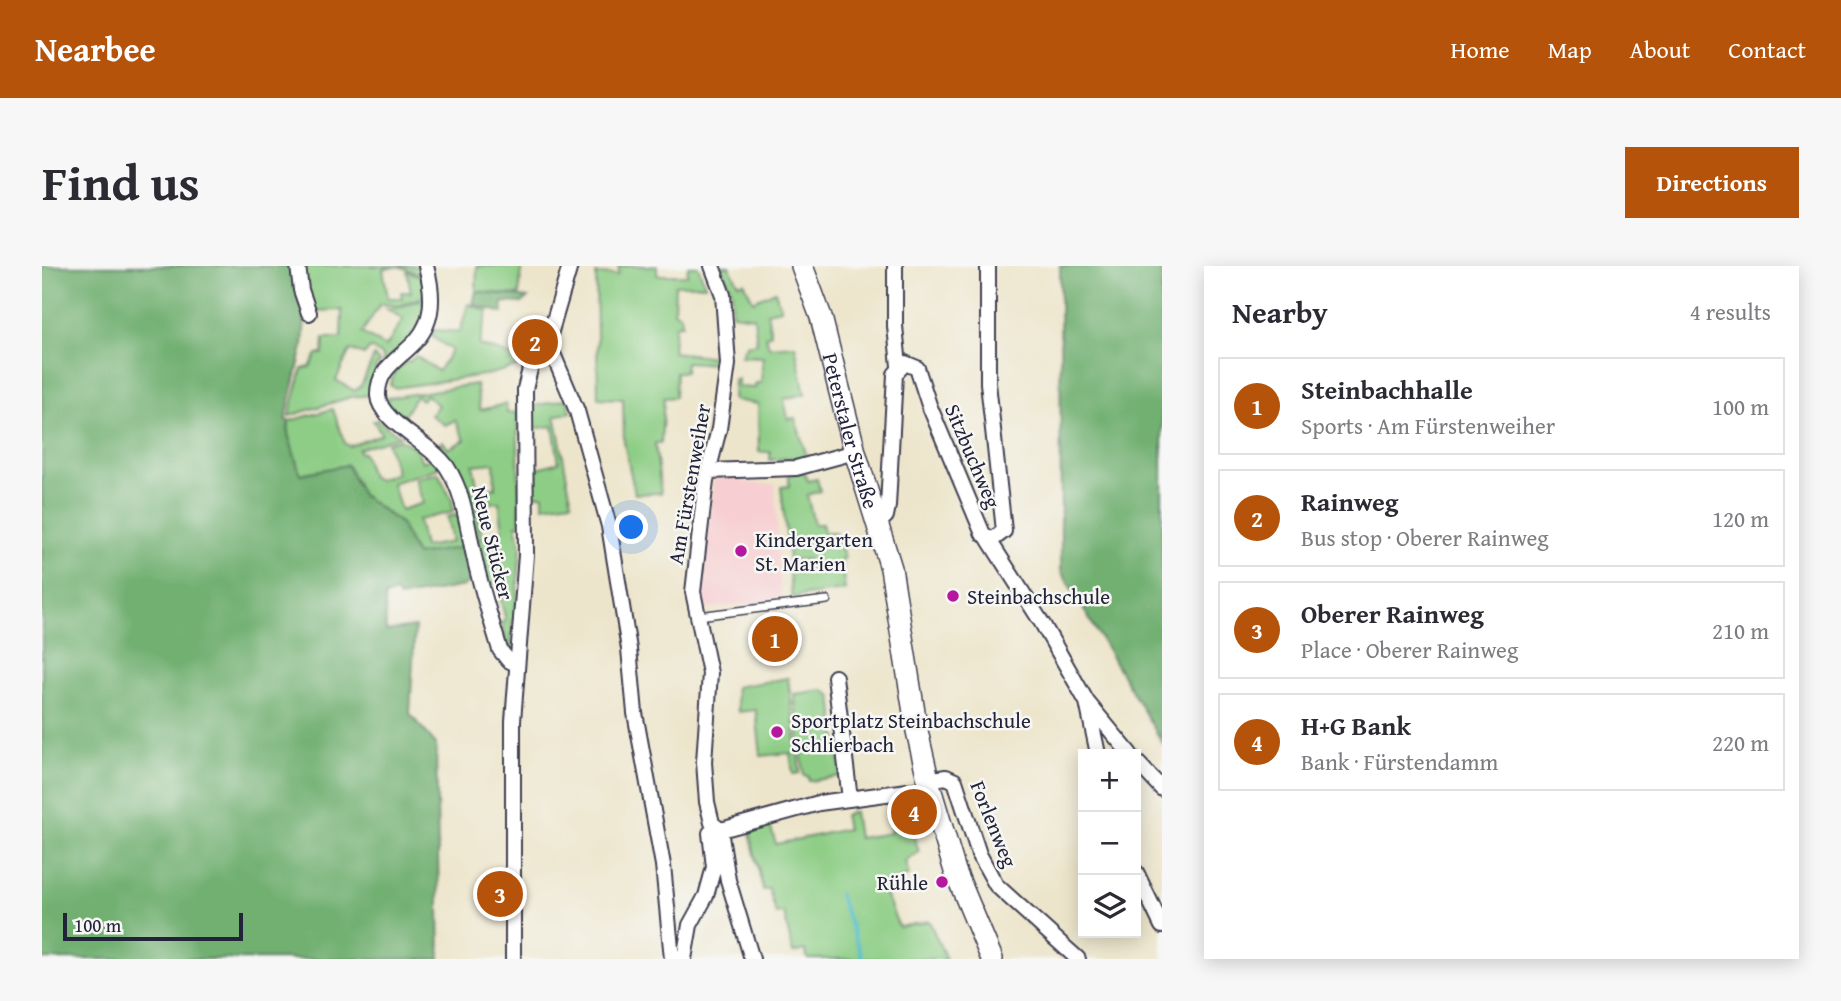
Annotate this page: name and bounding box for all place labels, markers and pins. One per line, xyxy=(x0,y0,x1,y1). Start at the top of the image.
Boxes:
pin: 2 xyxy=(512,316,558,368)
place label: Kindergarten St. Marien xyxy=(755,524,873,579)
marker: Kindergarten St. Marien xyxy=(733,543,749,559)
place label: Steinbachschule xyxy=(967,581,1110,612)
marker: Steinbachschule xyxy=(945,588,961,604)
pin: 1 xyxy=(752,613,798,665)
place label: Sportplatz Steinbachschule Schlierbach xyxy=(791,705,1031,760)
marker: Sportplatz Steinbachschule Schlierbach xyxy=(769,724,785,740)
pin: 4 xyxy=(891,786,937,838)
place label: Rühle xyxy=(877,867,928,898)
pin: 3 xyxy=(477,868,523,920)
marker: Rühle xyxy=(934,874,950,890)

